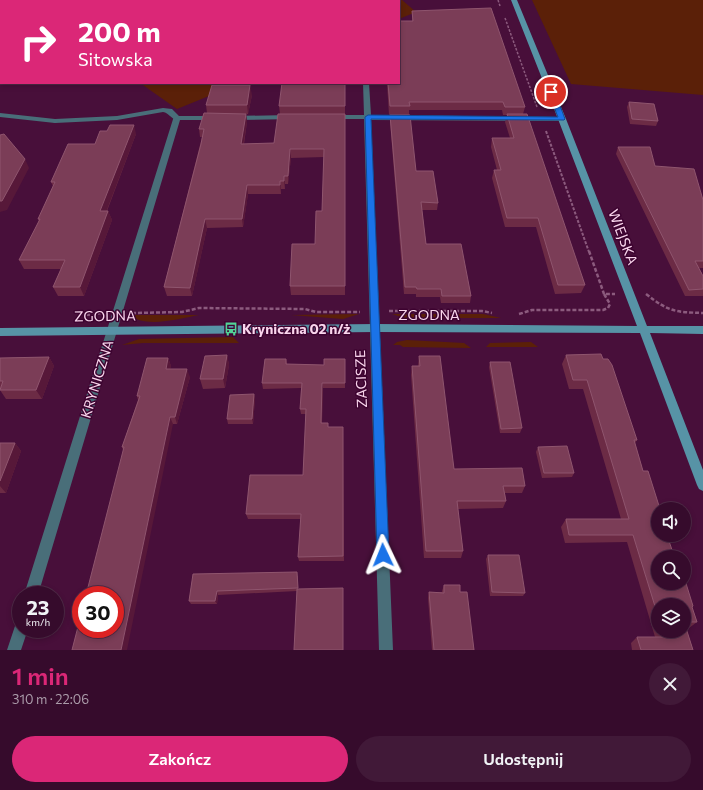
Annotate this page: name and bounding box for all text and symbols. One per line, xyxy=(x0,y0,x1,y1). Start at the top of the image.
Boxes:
text: 200 m xyxy=(78,14,161,48)
icon: right xyxy=(12,16,64,68)
text: Sitowska xyxy=(78,48,153,70)
pin xyxy=(534,75,568,109)
icon: arrive xyxy=(540,81,562,103)
street label: WIEJSKA xyxy=(605,207,642,267)
street label: ZGODNA xyxy=(74,306,136,325)
street label: ZGODNA xyxy=(398,306,460,323)
place label: Kryniczna 02 n/ż xyxy=(242,320,351,337)
bus stop icon: Kryniczna 02 n/ż xyxy=(223,321,239,337)
street label: KRYNICZNA xyxy=(77,337,117,420)
street label: ZACISZE xyxy=(351,350,370,408)
map controls xyxy=(651,502,691,638)
button: sound xyxy=(651,502,691,542)
position arrow xyxy=(362,534,404,576)
button: search xyxy=(651,550,691,590)
speed limit sign: 30 xyxy=(72,586,124,638)
text: 23 xyxy=(26,595,50,619)
button: layers xyxy=(651,598,691,638)
text: km/h xyxy=(26,616,50,628)
text: 1 min xyxy=(12,661,69,690)
button: close xyxy=(649,663,691,705)
text: 310 m · 22:06 xyxy=(12,691,89,707)
button: Zakończ xyxy=(12,736,348,782)
button: Udostępnij xyxy=(356,736,691,782)

